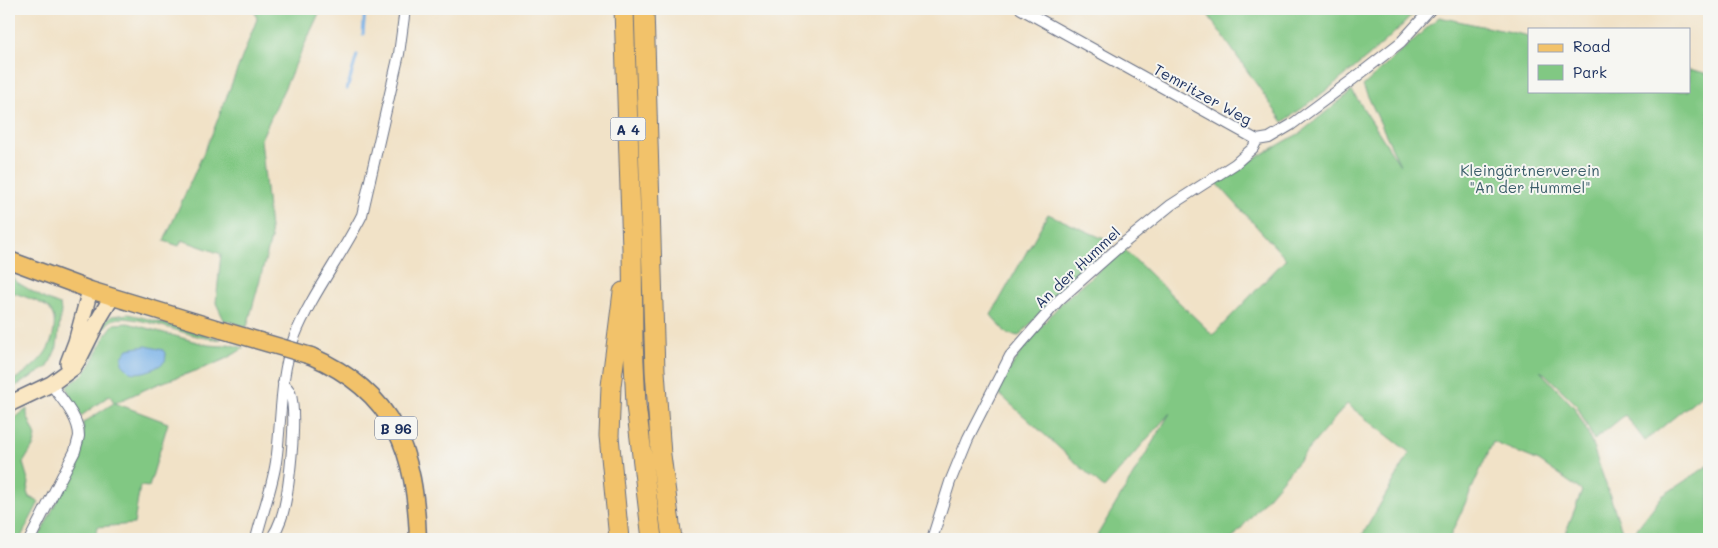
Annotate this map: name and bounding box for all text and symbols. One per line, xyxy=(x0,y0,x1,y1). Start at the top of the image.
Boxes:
legend xyxy=(1528,28,1690,92)
text: Road xyxy=(1573,36,1610,56)
street label: Temritzer Weg xyxy=(1150,59,1256,129)
text: Park xyxy=(1573,62,1607,82)
road number: A 4 xyxy=(610,118,646,140)
park label: Kleingärtnerverein "An der Hummel" xyxy=(1460,160,1600,197)
street label: An der Hummel xyxy=(1030,222,1124,312)
road number: B 96 xyxy=(375,416,417,439)

